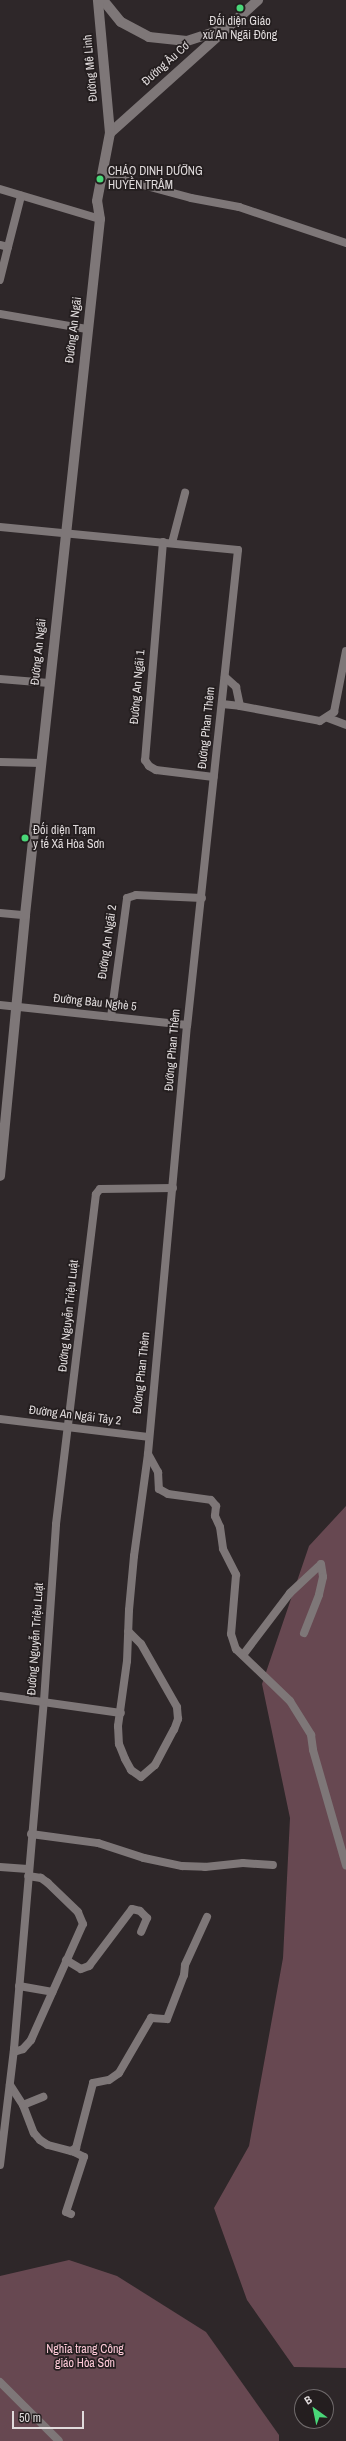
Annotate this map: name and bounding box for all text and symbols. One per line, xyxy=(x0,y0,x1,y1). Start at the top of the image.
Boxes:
marker: Đối diện Giáo xứ An Ngãi Đông xyxy=(235,3,245,13)
place label: Đối diện Giáo xứ An Ngãi Đông xyxy=(203,15,277,43)
street label: Đường Mê Linh xyxy=(81,34,101,102)
street label: Đường Âu Cơ xyxy=(139,39,193,89)
place label: CHÁO DINH DƯỠNG HUYỀN TRÂM xyxy=(108,165,203,193)
marker: CHÁO DINH DƯỠNG HUYỀN TRÂM xyxy=(95,174,105,184)
street label: Đường An Ngãi xyxy=(63,296,85,364)
street label: Đường An Ngãi xyxy=(28,618,50,686)
street label: Đường An Ngãi 1 xyxy=(128,649,148,725)
street label: Đường Phan Thêm xyxy=(196,686,218,770)
place label: Đối diện Trạm y tế Xã Hòa Sơn xyxy=(33,824,105,852)
marker: Đối diện Trạm y tế Xã Hòa Sơn xyxy=(20,833,30,843)
street label: Đường An Ngãi 2 xyxy=(96,904,120,980)
street label: Đường Bàu Nghè 5 xyxy=(53,991,137,1015)
street label: Đường Phan Thêm xyxy=(162,1008,184,1092)
street label: Đường Nguyễn Triệu Luật xyxy=(56,1259,82,1373)
street label: Đường Phan Thêm xyxy=(131,1331,153,1415)
street label: Đường An Ngãi Tây 2 xyxy=(28,1403,122,1429)
street label: Đường Nguyễn Triệu Luật xyxy=(25,1582,47,1696)
park label: Nghĩa trang Công giáo Hòa Sơn xyxy=(46,2343,124,2371)
north arrow xyxy=(294,2389,334,2429)
text: B xyxy=(301,2392,315,2407)
scale bar xyxy=(14,2403,86,2429)
text: 50 m xyxy=(19,2410,41,2426)

